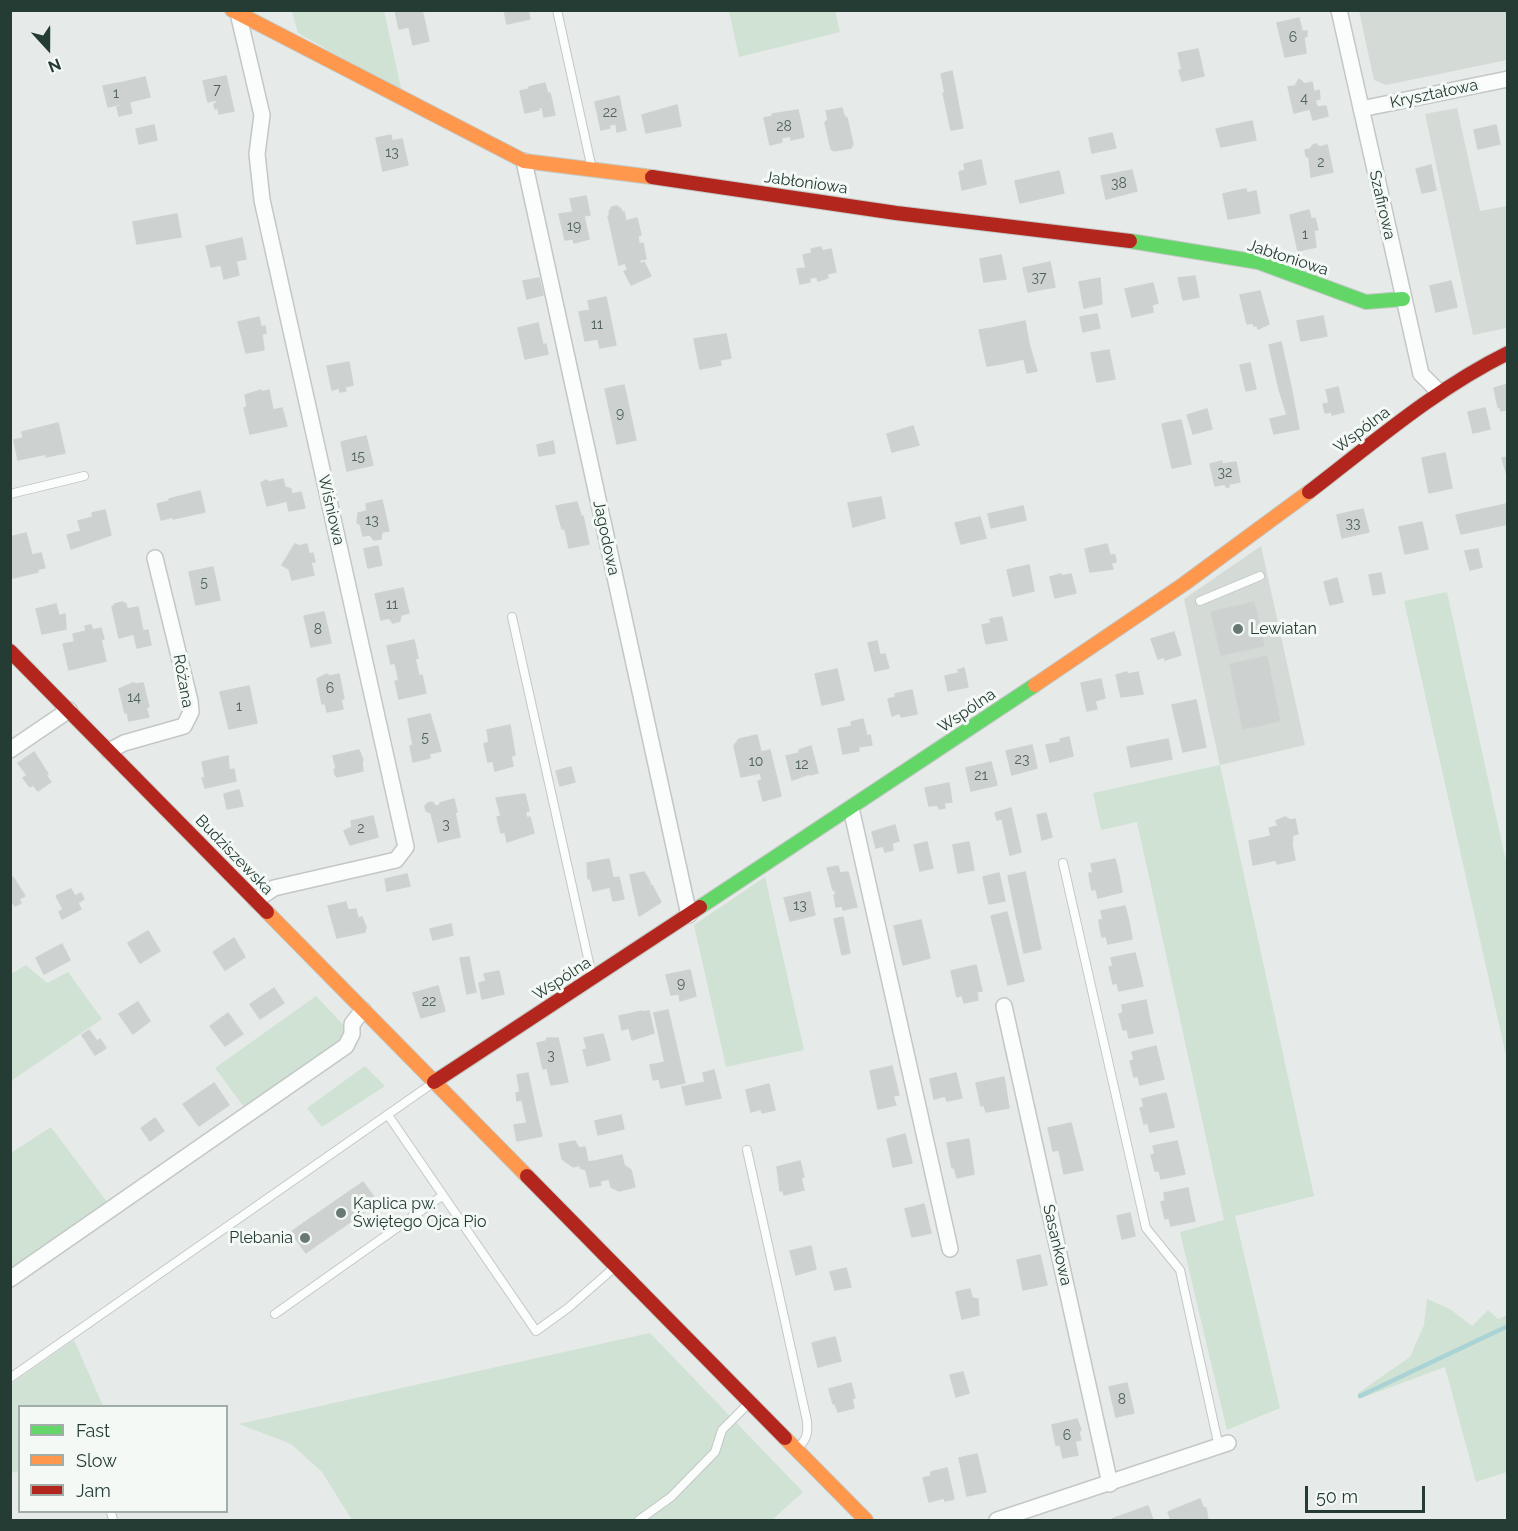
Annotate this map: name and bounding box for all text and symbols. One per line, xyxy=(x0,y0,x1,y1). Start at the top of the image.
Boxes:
north arrow xyxy=(18,18,78,78)
house number: 6 xyxy=(1289,30,1297,46)
text: N xyxy=(46,54,64,76)
street label: Kryształowa xyxy=(1388,75,1480,113)
house number: 7 xyxy=(213,82,221,98)
house number: 1 xyxy=(113,86,119,102)
house number: 4 xyxy=(1300,91,1308,107)
house number: 22 xyxy=(603,105,617,121)
house number: 28 xyxy=(776,119,792,135)
house number: 13 xyxy=(385,145,399,161)
house number: 2 xyxy=(1317,155,1325,171)
street label: Jabłoniowa xyxy=(763,168,849,198)
street label: Szafirowa xyxy=(1365,169,1399,241)
house number: 38 xyxy=(1111,176,1127,192)
house number: 19 xyxy=(567,219,581,235)
house number: 1 xyxy=(1302,227,1308,243)
street label: Jabłoniowa xyxy=(1245,236,1331,280)
house number: 37 xyxy=(1032,270,1046,286)
house number: 11 xyxy=(591,317,603,333)
street label: Wspólna xyxy=(1330,403,1394,457)
house number: 9 xyxy=(616,406,624,422)
house number: 15 xyxy=(351,449,365,465)
house number: 32 xyxy=(1218,465,1232,481)
street label: Wiśniowa xyxy=(314,473,348,547)
street label: Jagodowa xyxy=(589,499,623,577)
house number: 13 xyxy=(365,513,379,529)
house number: 33 xyxy=(1346,516,1360,532)
house number: 5 xyxy=(200,575,208,591)
house number: 11 xyxy=(386,597,398,613)
place label: Lewiatan xyxy=(1250,619,1317,639)
house number: 8 xyxy=(314,622,322,638)
marker: Lewiatan xyxy=(1231,622,1245,636)
street label: Różana xyxy=(169,653,197,709)
house number: 6 xyxy=(326,681,334,697)
street label: Wspólna xyxy=(935,685,999,737)
house number: 14 xyxy=(127,690,141,706)
house number: 1 xyxy=(236,699,242,715)
house number: 5 xyxy=(421,730,429,746)
house number: 23 xyxy=(1015,752,1029,768)
house number: 10 xyxy=(749,754,763,770)
house number: 12 xyxy=(795,757,809,773)
house number: 21 xyxy=(974,768,988,784)
street label: Budziszewska xyxy=(191,811,277,899)
house number: 3 xyxy=(442,817,450,833)
house number: 2 xyxy=(357,821,365,837)
house number: 13 xyxy=(793,898,807,914)
street label: Wspólna xyxy=(529,953,595,1005)
house number: 9 xyxy=(677,976,685,992)
house number: 22 xyxy=(422,994,436,1010)
house number: 3 xyxy=(547,1048,555,1064)
place label: Kaplica pw. Świętego Ojca Pio xyxy=(353,1194,487,1232)
street label: Sasankowa xyxy=(1038,1202,1076,1288)
marker: Kaplica pw. Świętego Ojca Pio xyxy=(334,1206,348,1220)
place label: Plebania xyxy=(229,1228,293,1248)
marker: Plebania xyxy=(298,1231,312,1245)
house number: 8 xyxy=(1118,1392,1126,1408)
legend xyxy=(18,1405,228,1513)
text: Fast xyxy=(76,1420,110,1441)
house number: 6 xyxy=(1063,1428,1071,1444)
text: Slow xyxy=(76,1450,117,1471)
scale bar xyxy=(1308,1474,1428,1512)
text: Jam xyxy=(76,1480,111,1501)
text: 50 m xyxy=(1316,1486,1358,1507)

